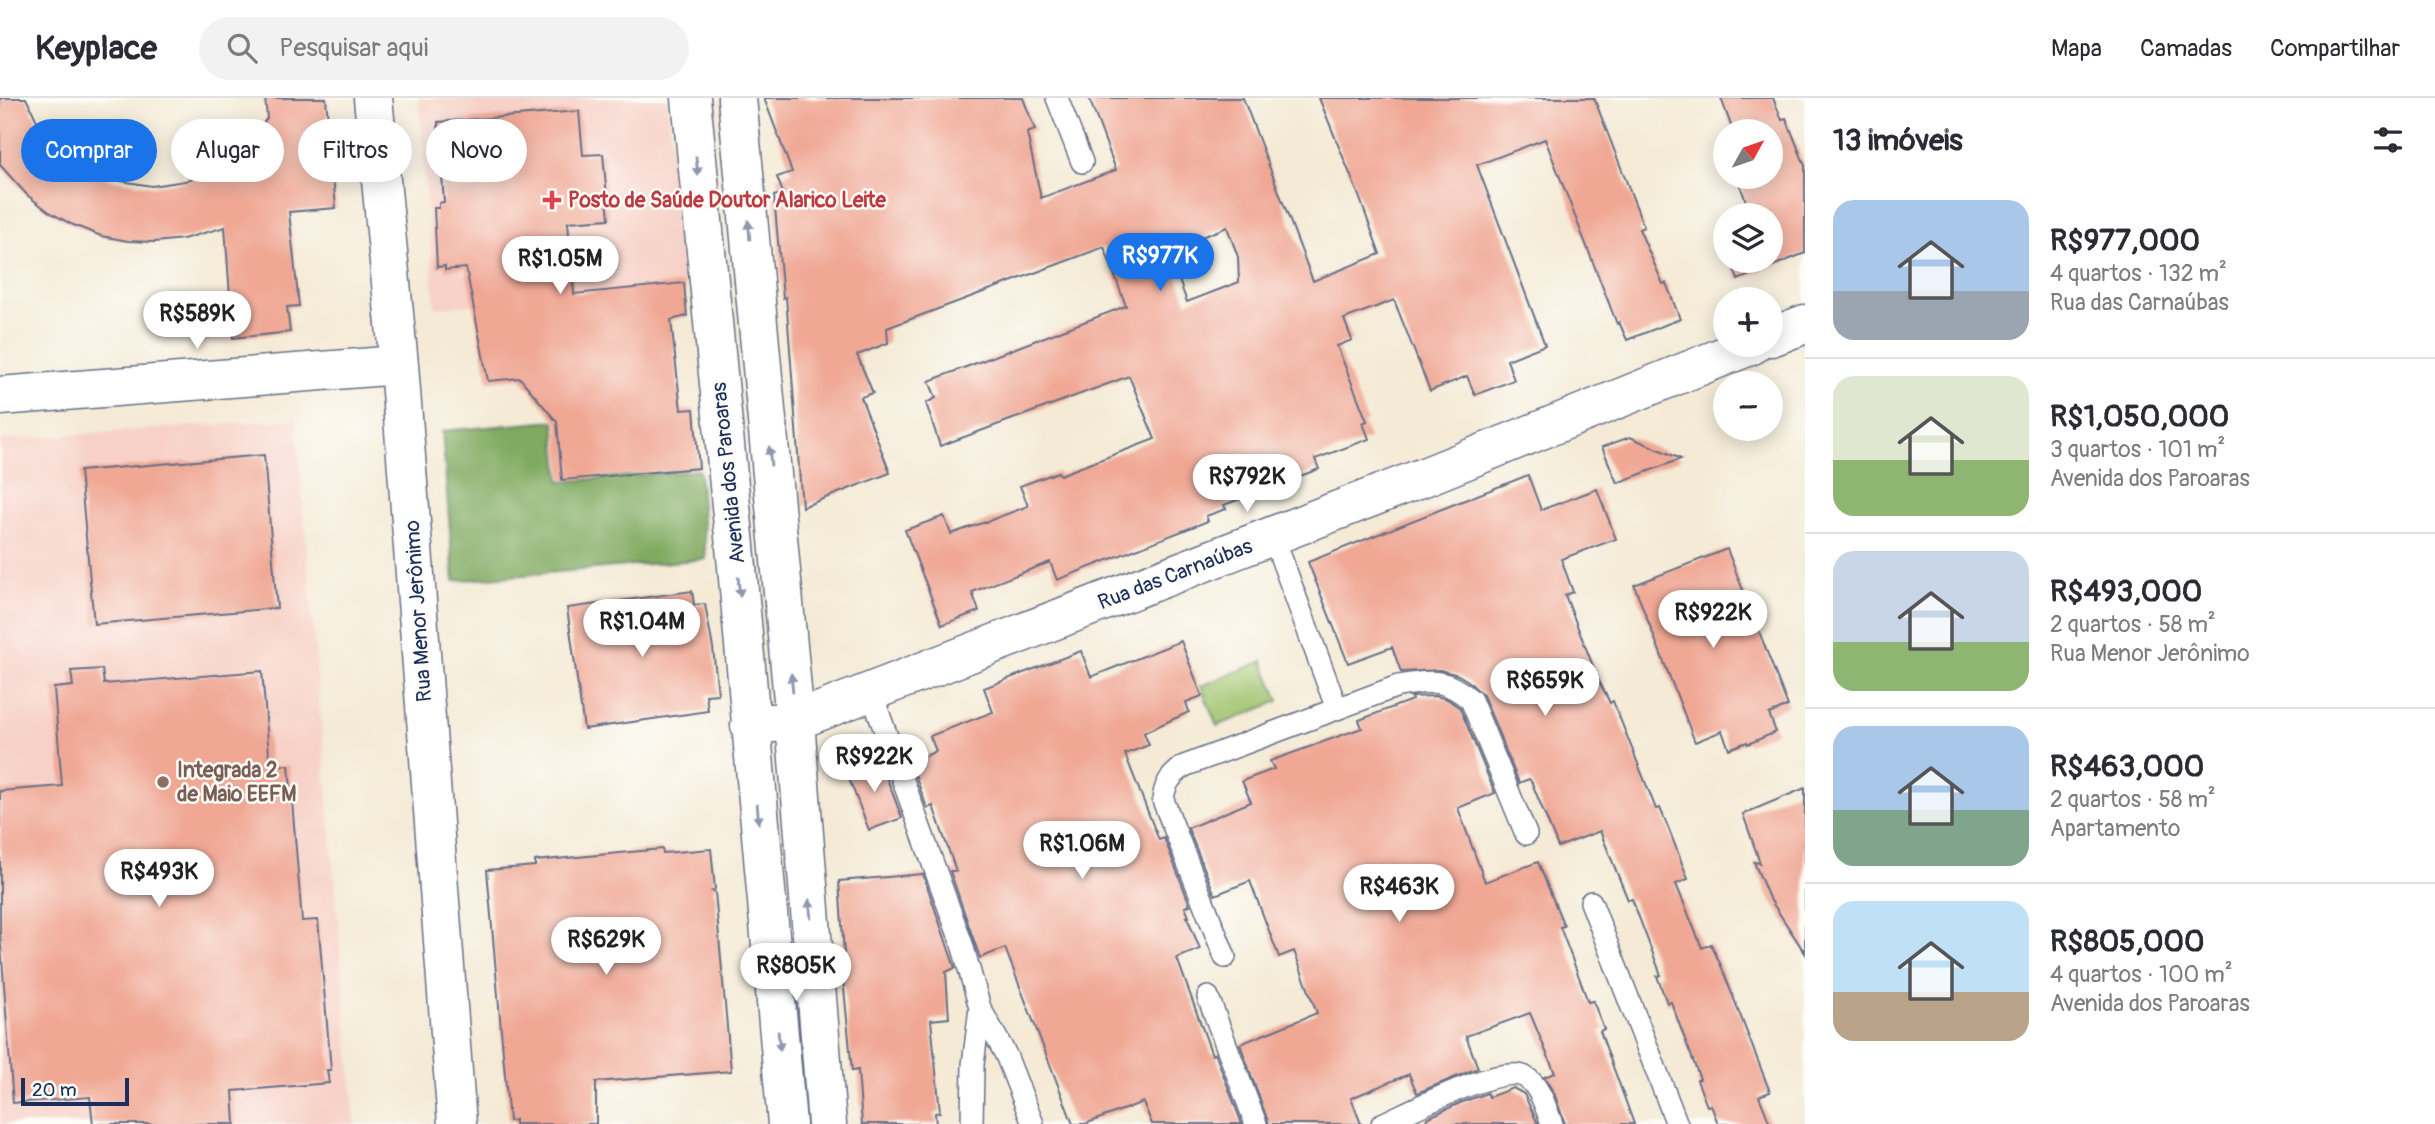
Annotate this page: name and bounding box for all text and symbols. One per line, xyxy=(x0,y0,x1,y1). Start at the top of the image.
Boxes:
search box xyxy=(199,17,689,80)
text: Keyplace xyxy=(35,28,157,69)
icon: search xyxy=(223,29,261,67)
text: Pesquisar aqui xyxy=(279,32,428,64)
text: Mapa xyxy=(2051,34,2102,63)
text: Camadas xyxy=(2140,34,2232,63)
text: Compartilhar xyxy=(2270,34,2400,63)
chip: Comprar xyxy=(21,119,157,182)
chip: Alugar xyxy=(171,119,284,182)
chip: Filtros xyxy=(298,119,412,182)
chip: Novo xyxy=(426,119,527,182)
north arrow xyxy=(1713,119,1783,189)
map controls xyxy=(1713,119,1783,441)
icon: filters xyxy=(2369,121,2407,159)
text: 13 imóveis xyxy=(1833,122,1963,159)
one-way arrow xyxy=(692,155,703,177)
place label: Posto de Saúde Doutor Alarico Leite xyxy=(568,187,887,214)
marker: Posto de Saúde Doutor Alarico Leite xyxy=(542,190,562,210)
button: layers xyxy=(1713,203,1783,273)
one-way arrow xyxy=(743,218,754,240)
text: R$977,000 xyxy=(2050,222,2200,259)
icon: home xyxy=(1889,228,1973,312)
pin: R$977K xyxy=(1103,234,1217,293)
pin: R$1.05M xyxy=(495,236,625,296)
text: R$977K xyxy=(1122,241,1198,270)
text: R$1.05M xyxy=(518,244,602,273)
text: 4 quartos · 132 m² xyxy=(2050,259,2227,288)
button: + xyxy=(1713,287,1783,357)
text: Rua das Carnaúbas xyxy=(2050,288,2229,317)
pin: R$589K xyxy=(140,292,254,351)
text: R$589K xyxy=(159,299,235,328)
button: − xyxy=(1713,371,1783,441)
street label: Avenida dos Paroaras xyxy=(705,380,751,565)
text: R$1,050,000 xyxy=(2050,398,2229,435)
icon: home xyxy=(1889,404,1973,488)
text: 3 quartos · 101 m² xyxy=(2050,435,2225,464)
one-way arrow xyxy=(764,445,775,467)
pin: R$792K xyxy=(1190,454,1304,514)
text: R$792K xyxy=(1209,462,1285,491)
text: Avenida dos Paroaras xyxy=(2050,464,2250,493)
street label: Rua Menor Jerônimo xyxy=(399,519,438,703)
street label: Rua das Carnaúbas xyxy=(1094,532,1257,616)
text: R$493,000 xyxy=(2050,573,2202,610)
one-way arrow xyxy=(733,577,744,599)
icon: home xyxy=(1889,579,1973,663)
pin: R$922K xyxy=(1656,590,1770,650)
text: R$922K xyxy=(1674,598,1752,627)
pin: R$1.04M xyxy=(577,600,707,659)
text: R$1.04M xyxy=(599,607,685,636)
text: 2 quartos · 58 m² xyxy=(2050,610,2216,639)
text: Rua Menor Jerônimo xyxy=(2050,639,2250,668)
pin: R$659K xyxy=(1488,658,1602,718)
text: R$659K xyxy=(1506,666,1584,695)
one-way arrow xyxy=(786,671,797,693)
pin: R$922K xyxy=(817,734,931,794)
text: R$922K xyxy=(835,742,913,771)
text: R$463,000 xyxy=(2050,748,2204,785)
icon: home xyxy=(1889,754,1973,838)
place label: Integrada 2 de Maio EEFM xyxy=(177,757,296,808)
marker: Integrada 2 de Maio EEFM xyxy=(155,774,171,790)
text: 2 quartos · 58 m² xyxy=(2050,785,2216,814)
one-way arrow xyxy=(753,803,764,825)
text: Apartamento xyxy=(2050,814,2180,843)
pin: R$1.06M xyxy=(1017,822,1147,881)
text: R$1.06M xyxy=(1039,829,1125,858)
pin: R$493K xyxy=(102,850,216,909)
text: R$493K xyxy=(120,857,198,886)
pin: R$463K xyxy=(1342,864,1456,924)
text: R$463K xyxy=(1359,872,1439,901)
one-way arrow xyxy=(804,898,815,920)
pin: R$629K xyxy=(549,918,663,977)
text: R$805,000 xyxy=(2050,923,2205,960)
text: R$629K xyxy=(567,925,645,954)
icon: home xyxy=(1889,929,1973,1013)
pin: R$805K xyxy=(739,944,853,1003)
text: R$805K xyxy=(756,951,836,980)
text: 4 quartos · 100 m² xyxy=(2050,960,2233,989)
text: Avenida dos Paroaras xyxy=(2050,989,2250,1018)
one-way arrow xyxy=(774,1030,785,1052)
scale bar xyxy=(21,1075,130,1107)
text: 20 m xyxy=(32,1078,77,1102)

